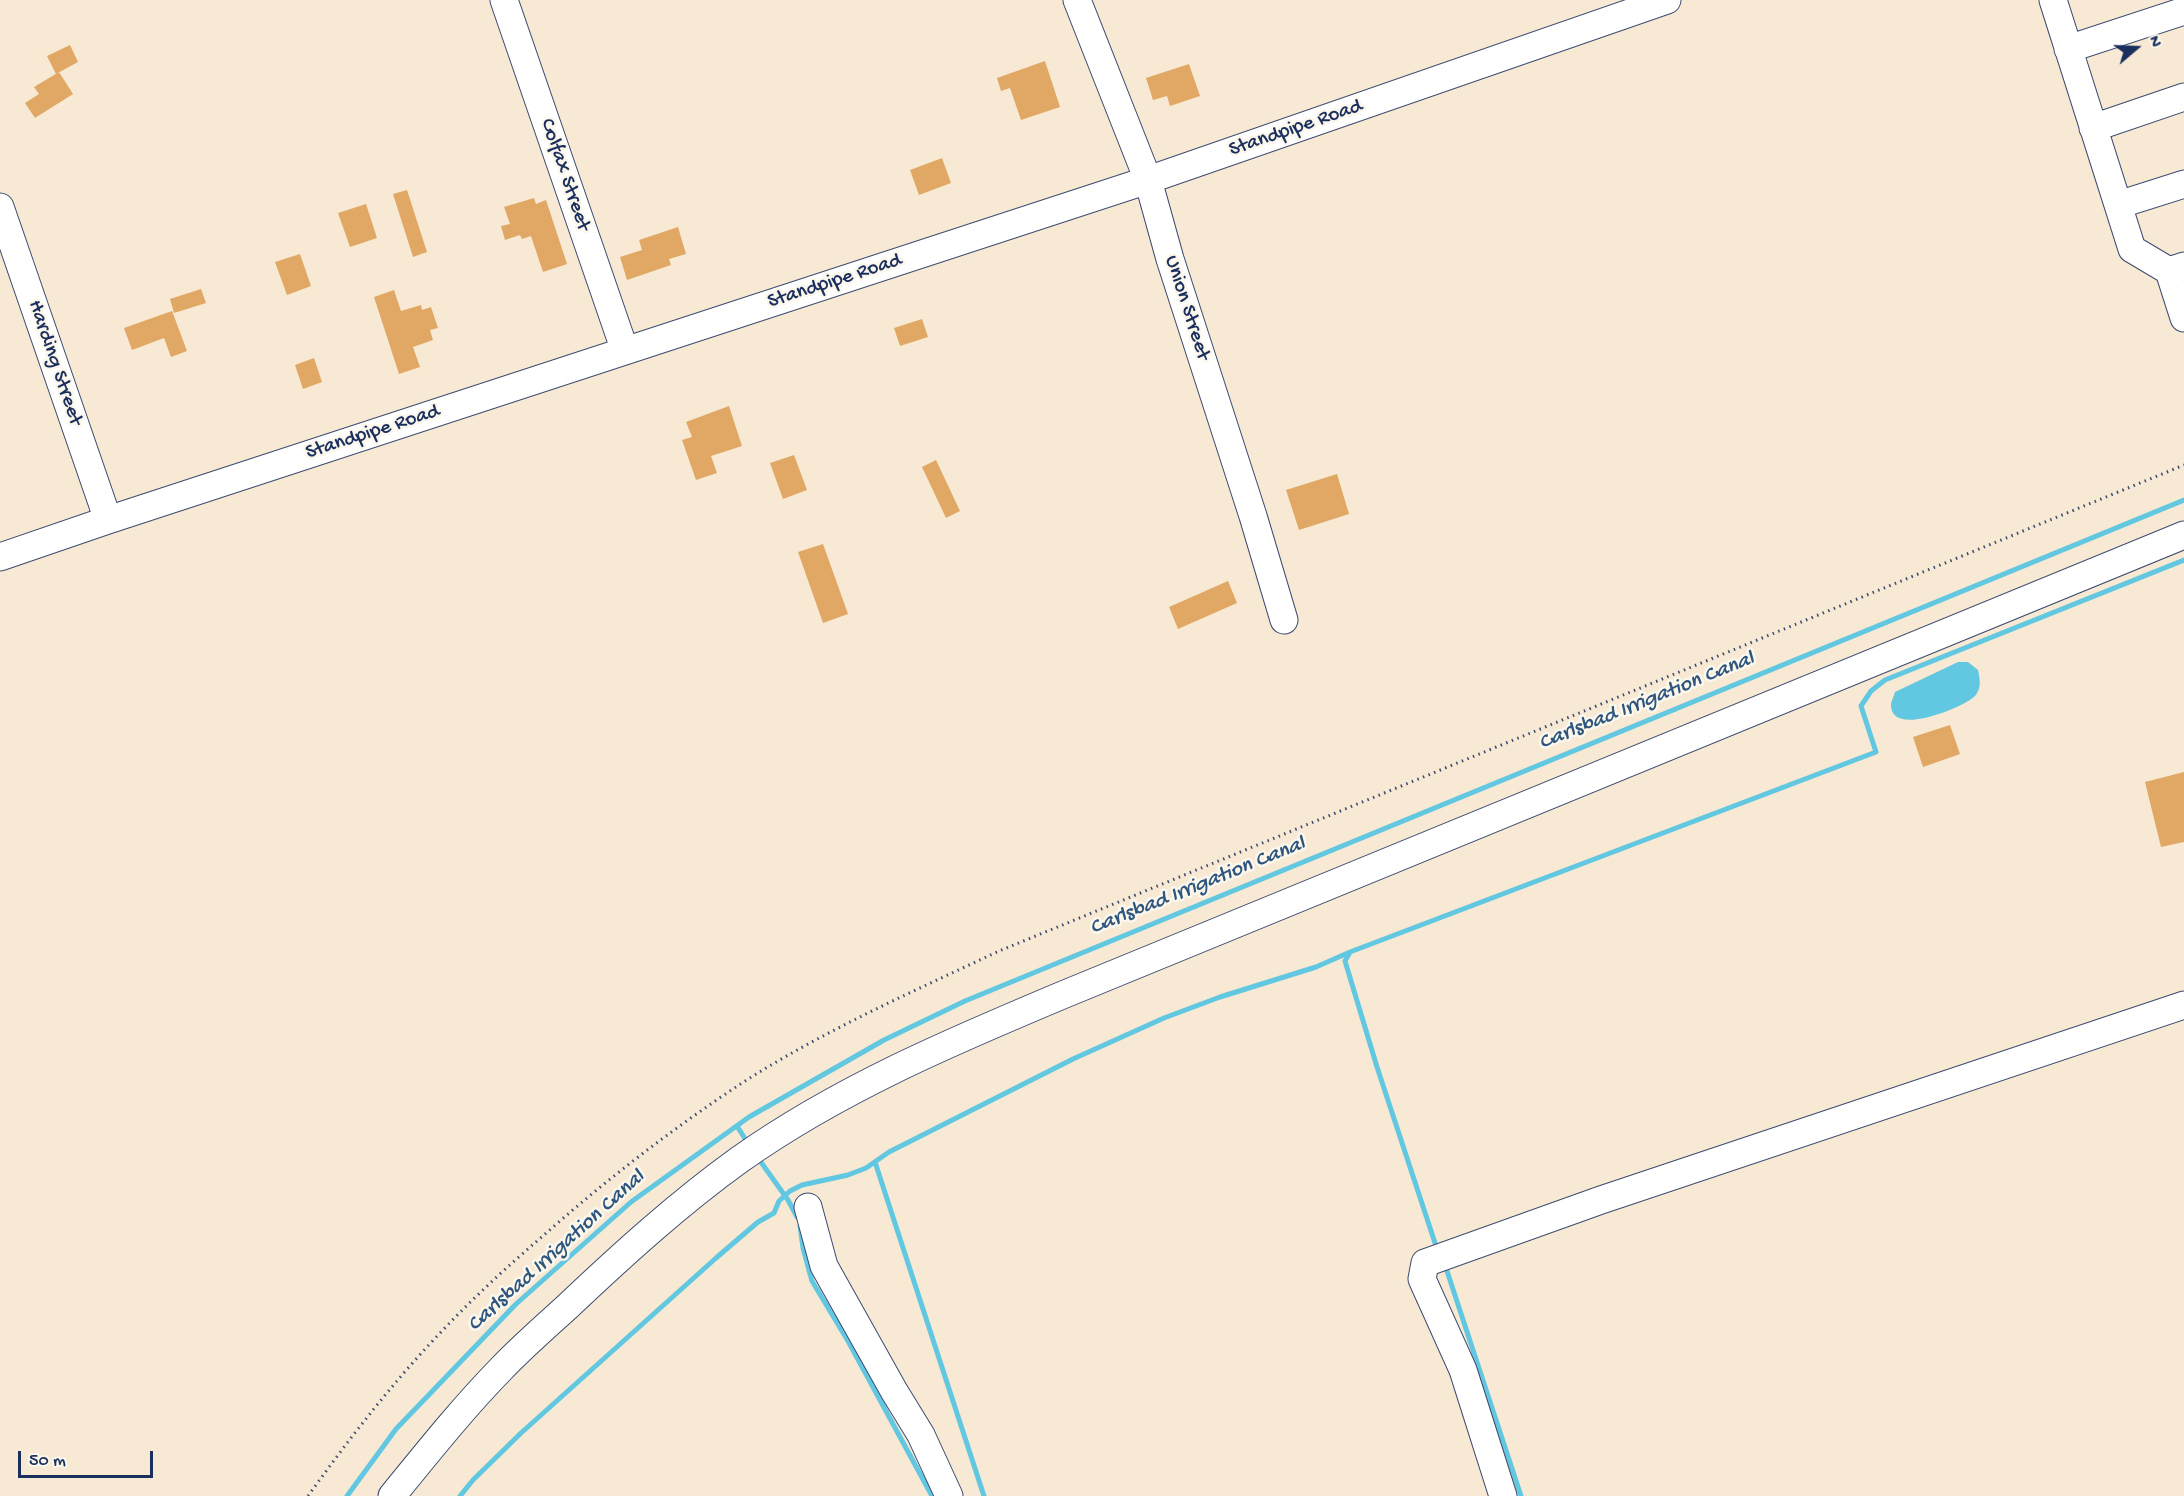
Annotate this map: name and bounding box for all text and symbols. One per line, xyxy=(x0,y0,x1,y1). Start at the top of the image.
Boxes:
north arrow xyxy=(2106,18,2166,78)
text: N xyxy=(2143,34,2164,50)
street label: Standpipe Road xyxy=(1226,94,1366,164)
street label: Colfax Street xyxy=(533,116,595,234)
street label: Standpipe Road xyxy=(765,249,905,315)
street label: Union Street xyxy=(1157,253,1215,363)
street label: Harding Street xyxy=(21,297,87,429)
street label: Standpipe Road xyxy=(303,400,443,466)
water label: Carlsbad Irrigation Canal xyxy=(1536,647,1758,757)
water label: Carlsbad Irrigation Canal xyxy=(1087,832,1309,942)
water label: Carlsbad Irrigation Canal xyxy=(463,1165,651,1339)
scale bar xyxy=(21,1439,156,1477)
text: 50 m xyxy=(29,1451,66,1472)

